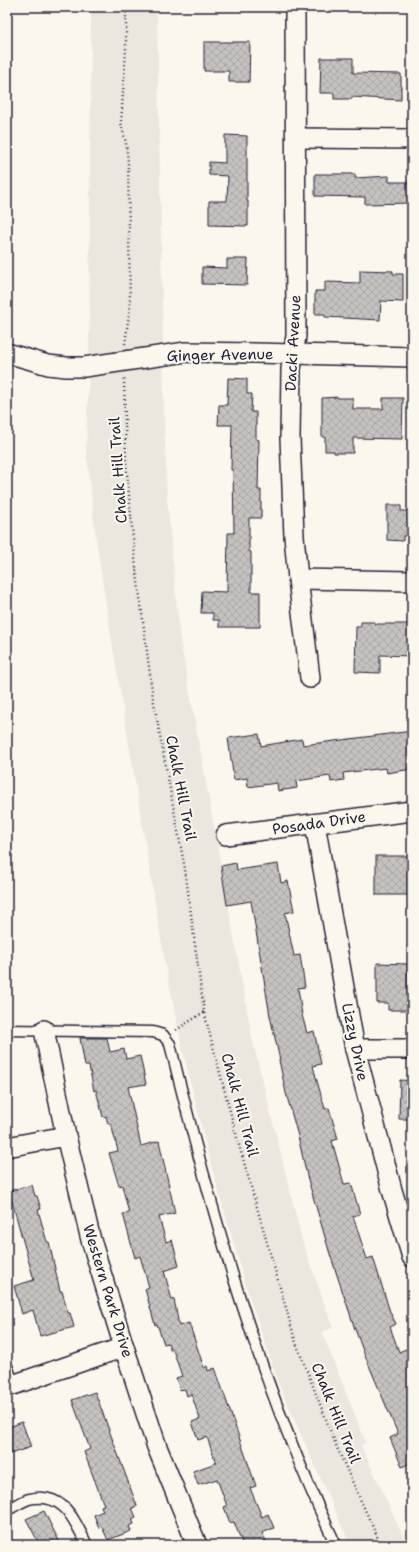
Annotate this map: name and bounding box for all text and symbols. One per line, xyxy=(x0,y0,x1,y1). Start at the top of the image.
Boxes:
street label: Dacki Avenue xyxy=(280,294,306,392)
street label: Ginger Avenue xyxy=(166,344,274,366)
street label: Chalk Hill Trail xyxy=(104,416,132,524)
street label: Chalk Hill Trail xyxy=(161,734,201,843)
street label: Posada Drive xyxy=(271,807,367,839)
street label: Lizzy Drive xyxy=(337,1001,373,1083)
street label: Chalk Hill Trail xyxy=(217,1051,264,1160)
street label: Western Park Drive xyxy=(78,1222,138,1360)
street label: Chalk Hill Trail xyxy=(307,1360,365,1467)

